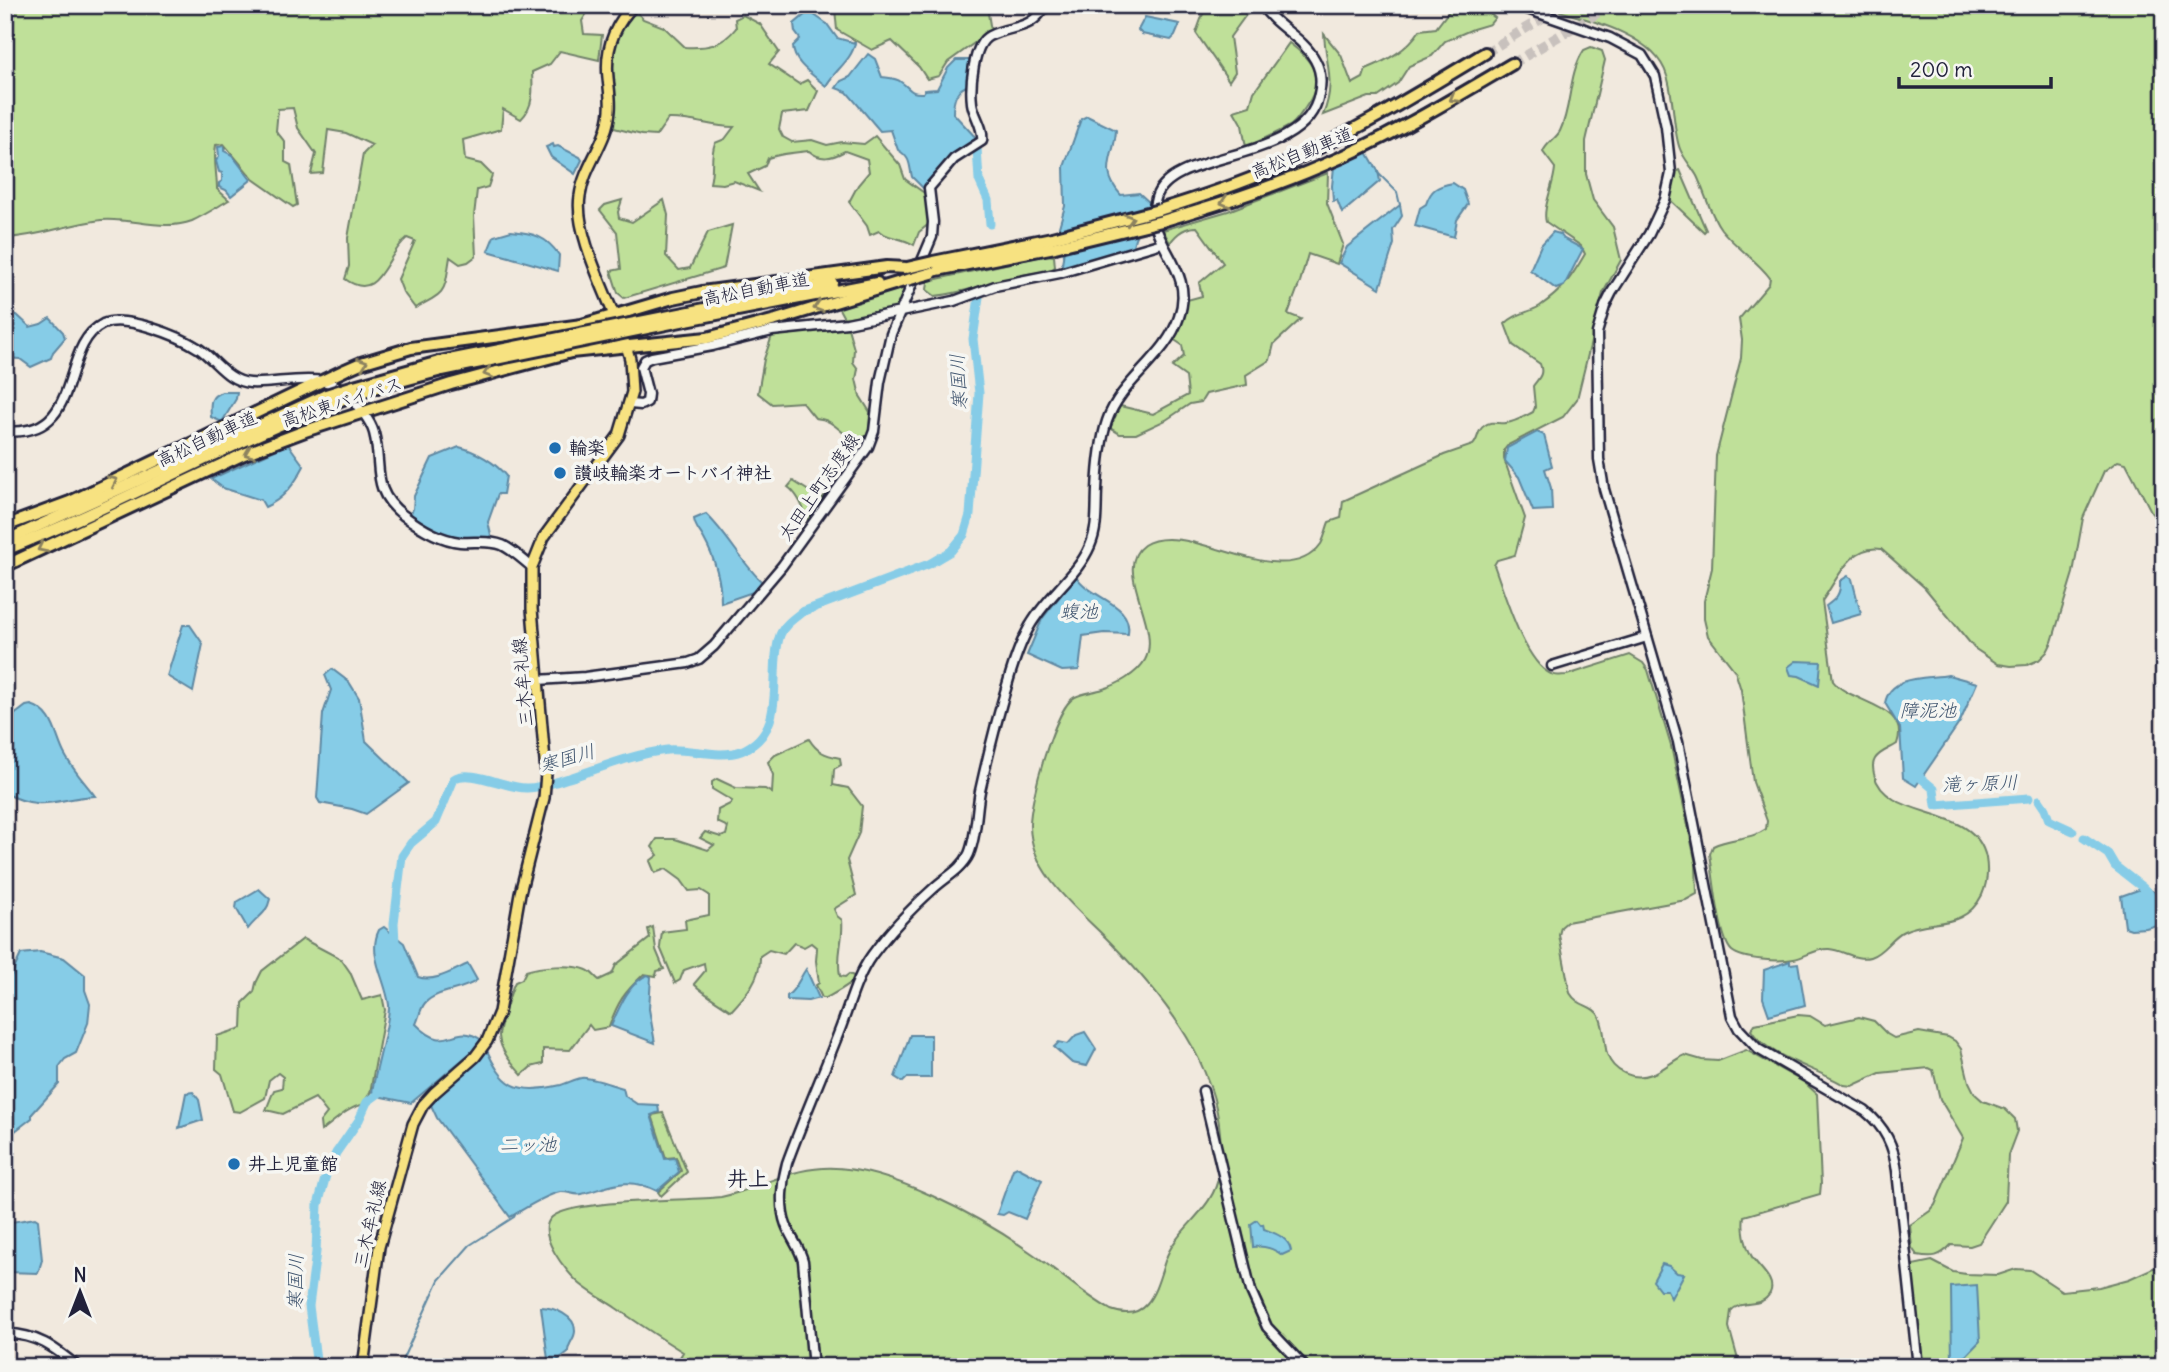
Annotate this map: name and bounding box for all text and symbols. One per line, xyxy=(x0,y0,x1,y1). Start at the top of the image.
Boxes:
scale bar xyxy=(1899,46,2052,90)
text: 200 m xyxy=(1910,56,1973,83)
one-way arrow xyxy=(1448,90,1461,103)
street label: 高松自動車道 xyxy=(1247,122,1356,183)
one-way arrow xyxy=(1219,193,1231,208)
one-way arrow xyxy=(1123,212,1135,227)
street label: 高松自動車道 xyxy=(701,267,811,310)
one-way arrow xyxy=(813,299,825,314)
water label: 寒国川 xyxy=(945,353,971,411)
one-way arrow xyxy=(357,357,369,371)
one-way arrow xyxy=(482,365,494,380)
street label: 高松東バイパス xyxy=(279,371,405,432)
street label: 高松自動車道 xyxy=(153,405,261,472)
street label: 太田上町志度線 xyxy=(773,429,864,545)
place label: 輪楽 xyxy=(569,436,605,459)
marker: 輪楽 xyxy=(547,440,563,456)
one-way arrow xyxy=(243,444,255,458)
place label: 讃岐輪楽オートバイ神社 xyxy=(574,461,772,484)
marker: 讃岐輪楽オートバイ神社 xyxy=(552,465,568,481)
one-way arrow xyxy=(106,476,118,490)
one-way arrow xyxy=(37,540,49,554)
water label: 蝮池 xyxy=(1060,599,1099,623)
street label: 三木牟礼線 xyxy=(507,636,538,728)
water label: 障泥池 xyxy=(1899,698,1957,722)
water label: 寒国川 xyxy=(536,739,598,777)
water label: 滝ヶ原川 xyxy=(1942,770,2018,796)
water label: 二ッ池 xyxy=(499,1132,557,1156)
place label: 井上児童館 xyxy=(248,1152,338,1175)
marker: 井上児童館 xyxy=(226,1156,242,1172)
district label: 井上 xyxy=(727,1165,769,1192)
street label: 三木牟礼線 xyxy=(348,1177,391,1270)
water label: 寒国川 xyxy=(283,1253,307,1311)
north arrow xyxy=(46,1256,116,1326)
text: N xyxy=(73,1263,87,1287)

